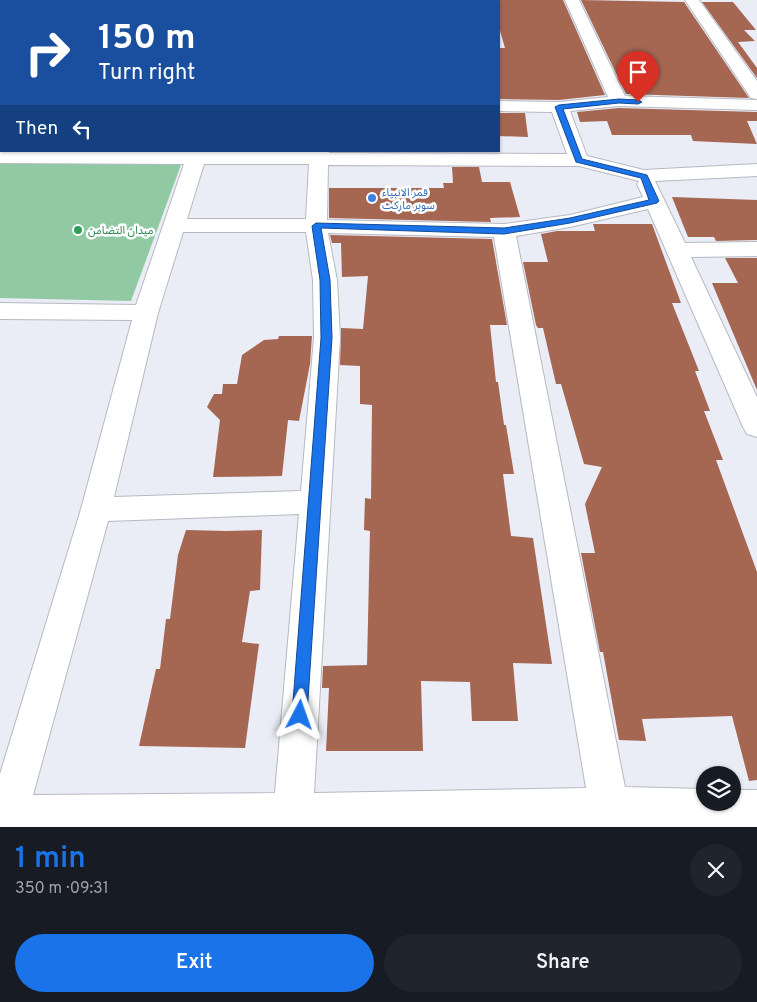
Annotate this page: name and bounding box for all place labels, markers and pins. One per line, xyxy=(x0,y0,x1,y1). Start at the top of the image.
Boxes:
pin xyxy=(617,51,659,102)
place label: قمر الانبياء سوبر ماركت xyxy=(382,186,435,213)
marker: قمر الانبياء سوبر ماركت xyxy=(366,192,378,204)
marker: ميدان التضامن xyxy=(72,224,84,236)
place label: ميدان التضامن xyxy=(88,224,154,238)

